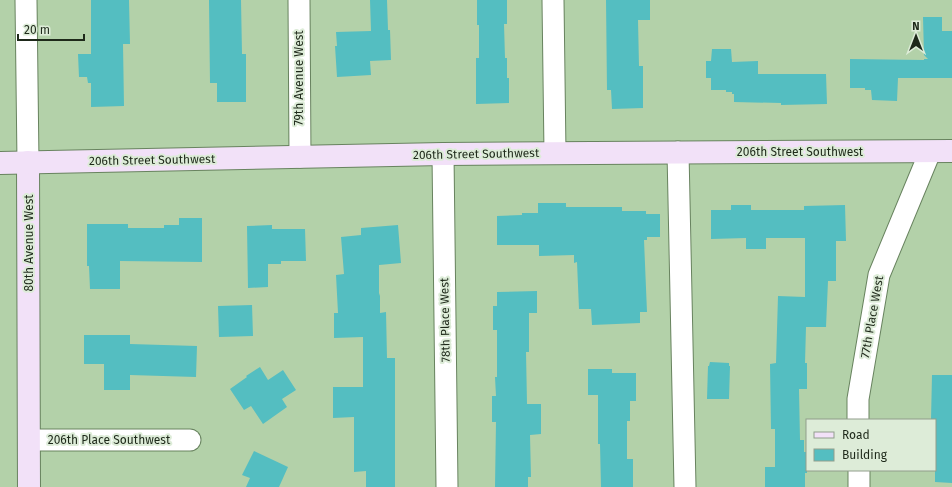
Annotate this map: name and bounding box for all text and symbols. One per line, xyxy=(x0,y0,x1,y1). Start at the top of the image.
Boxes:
scale bar xyxy=(18,16,84,42)
north arrow xyxy=(896,16,936,56)
text: N xyxy=(912,20,920,33)
text: 20 m xyxy=(24,23,50,37)
street label: 79th Avenue West xyxy=(292,30,306,126)
street label: 206th Street Southwest xyxy=(737,145,864,159)
street label: 206th Street Southwest xyxy=(413,146,540,162)
street label: 206th Street Southwest xyxy=(89,152,216,168)
street label: 80th Avenue West xyxy=(22,194,36,292)
street label: 77th Place West xyxy=(858,274,886,359)
street label: 78th Place West xyxy=(437,277,453,362)
legend xyxy=(806,419,936,471)
text: Road xyxy=(842,428,870,442)
street label: 206th Place Southwest xyxy=(48,433,171,447)
text: Building xyxy=(842,448,888,462)

